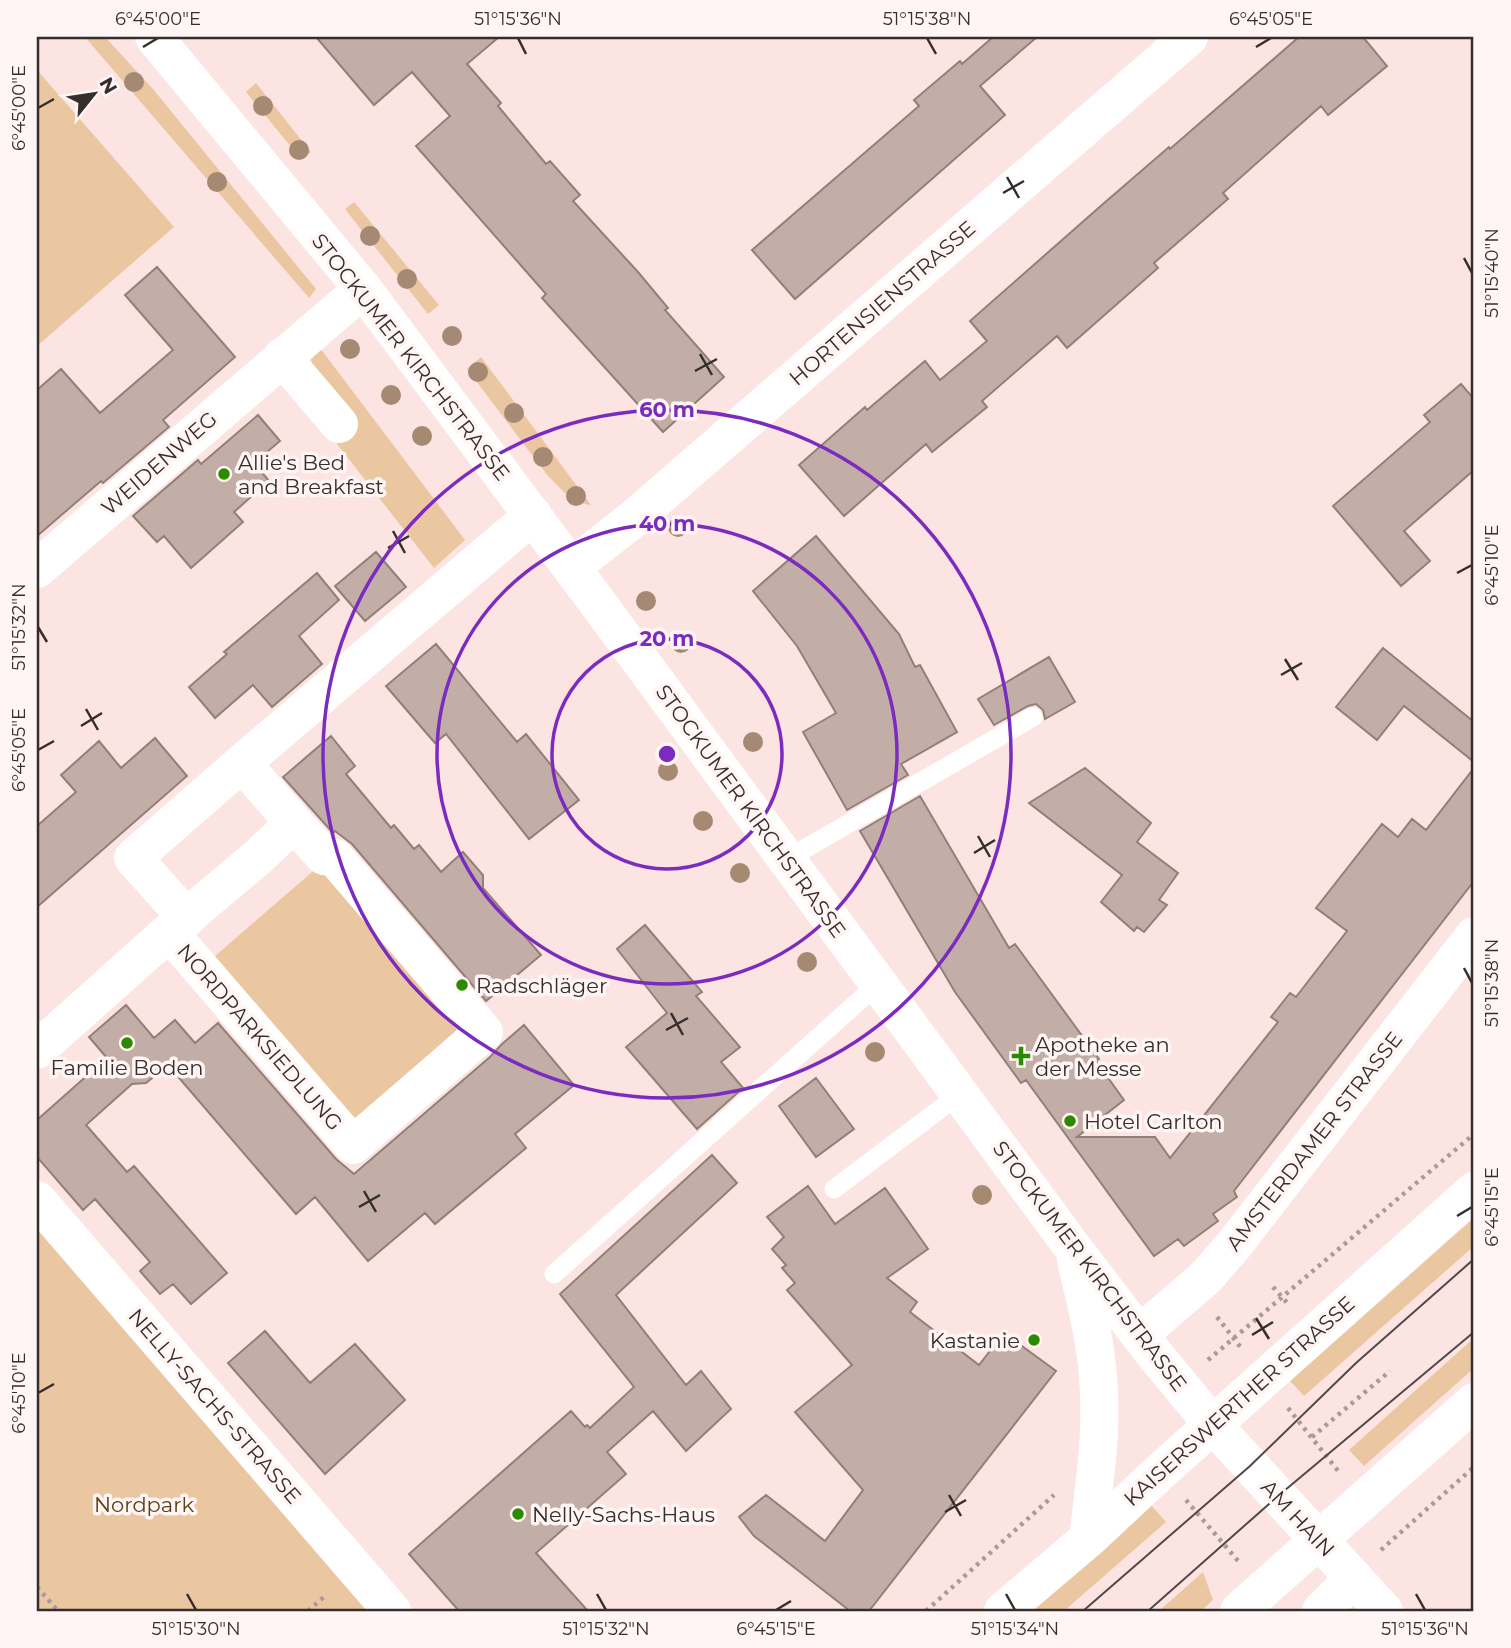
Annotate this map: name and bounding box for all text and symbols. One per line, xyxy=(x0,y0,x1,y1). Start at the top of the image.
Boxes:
text: 6°45'00"E xyxy=(115,8,201,30)
text: 51°15'36"N xyxy=(474,8,562,30)
text: 51°15'38"N xyxy=(883,8,971,30)
text: 6°45'05"E xyxy=(1229,8,1313,30)
north arrow xyxy=(60,60,130,130)
text: 6°45'00"E xyxy=(8,65,30,151)
text: N xyxy=(94,73,122,98)
street label: HORTENSIENSTRASSE xyxy=(784,215,980,391)
text: 51°15'40"N xyxy=(1481,228,1503,318)
street label: STOCKUMER KIRCHSTRASSE xyxy=(307,229,515,485)
text: 60 m xyxy=(639,397,695,422)
street label: WEIDENWEG xyxy=(96,406,222,520)
place label: Allie's Bed and Breakfast xyxy=(238,450,384,499)
marker: Allie's Bed and Breakfast xyxy=(216,466,232,482)
text: 40 m xyxy=(639,511,695,536)
text: 6°45'10"E xyxy=(1481,524,1503,606)
text: 51°15'32"N xyxy=(8,583,30,671)
text: 20 m xyxy=(640,626,694,651)
street label: STOCKUMER KIRCHSTRASSE xyxy=(651,680,851,942)
text: 6°45'05"E xyxy=(8,708,30,792)
centre of rings xyxy=(655,742,679,766)
street label: NORDPARKSIEDLUNG xyxy=(172,939,348,1135)
text: 51°15'38"N xyxy=(1481,939,1503,1027)
place label: Radschläger xyxy=(476,973,607,998)
marker: Radschläger xyxy=(454,977,470,993)
street label: AMSTERDAMER STRASSE xyxy=(1221,1027,1407,1255)
place label: Apotheke an der Messe xyxy=(1035,1032,1170,1081)
marker: Familie Boden xyxy=(119,1035,135,1051)
marker: Apotheke an der Messe xyxy=(1013,1048,1029,1064)
place label: Familie Boden xyxy=(51,1055,203,1080)
place label: Hotel Carlton xyxy=(1084,1109,1223,1134)
marker: Hotel Carlton xyxy=(1062,1113,1078,1129)
street label: STOCKUMER KIRCHSTRASSE xyxy=(988,1136,1192,1396)
text: 6°45'15"E xyxy=(1481,1167,1503,1247)
street label: KAISERSWERTHER STRASSE xyxy=(1119,1291,1359,1511)
street label: NELLY-SACHS-STRASSE xyxy=(123,1303,307,1509)
place label: Kastanie xyxy=(930,1328,1020,1353)
marker: Kastanie xyxy=(1026,1332,1042,1348)
text: 6°45'10"E xyxy=(8,1352,30,1434)
street label: AM HAIN xyxy=(1256,1474,1340,1562)
park label: Nordpark xyxy=(94,1492,194,1517)
place label: Nelly-Sachs-Haus xyxy=(532,1502,715,1527)
marker: Nelly-Sachs-Haus xyxy=(510,1506,526,1522)
text: 51°15'30"N xyxy=(151,1618,241,1640)
text: 51°15'32"N xyxy=(562,1618,650,1640)
text: 6°45'15"E xyxy=(736,1618,816,1640)
text: 51°15'34"N xyxy=(971,1618,1059,1640)
text: 51°15'36"N xyxy=(1381,1618,1469,1640)

